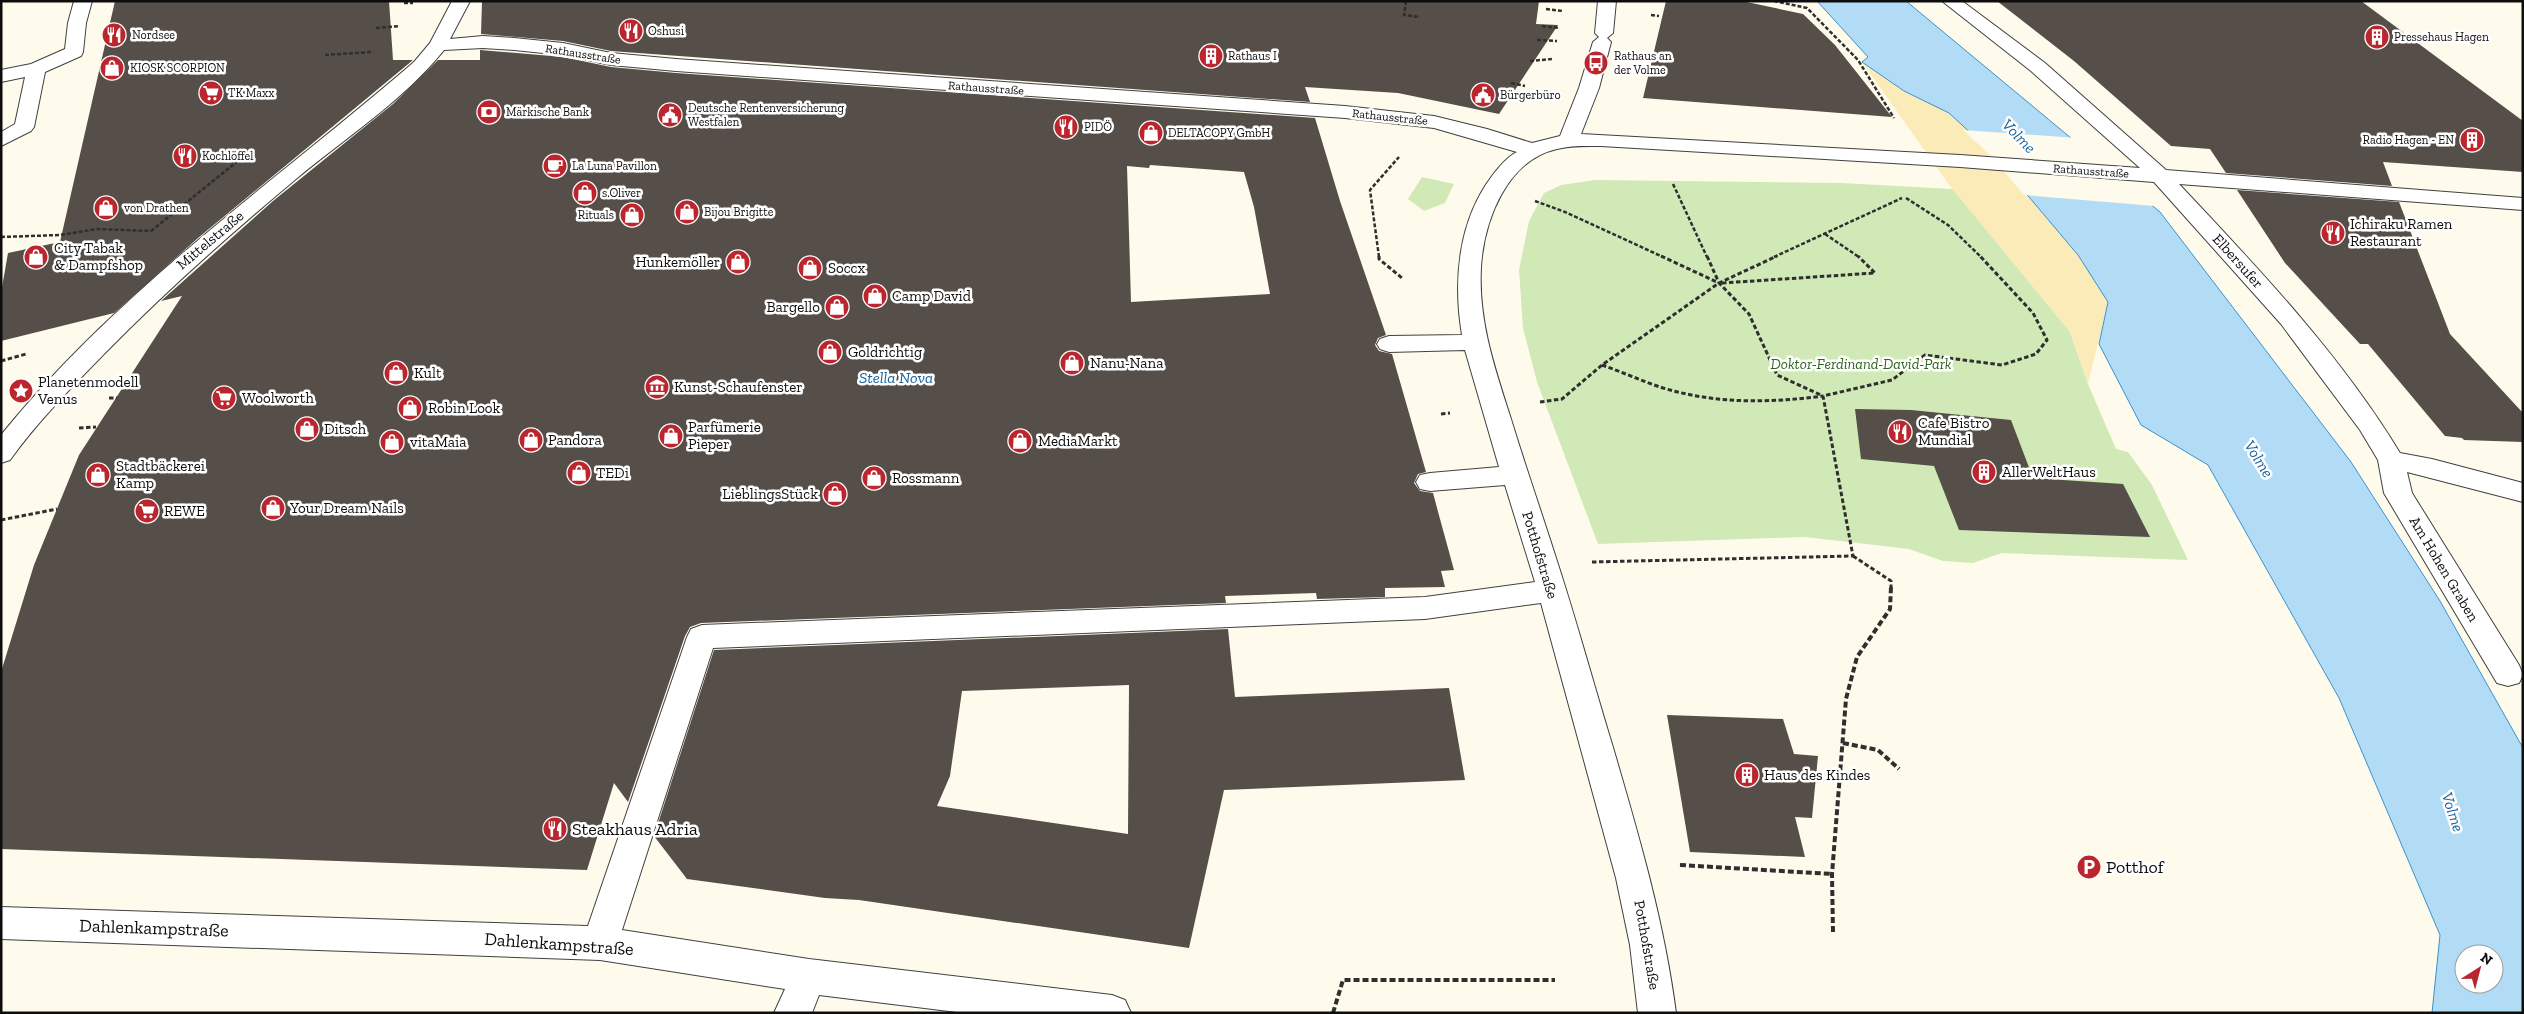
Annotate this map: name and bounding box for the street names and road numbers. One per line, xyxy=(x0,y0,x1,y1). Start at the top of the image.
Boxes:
street label: Rathausstraße xyxy=(544,41,622,67)
street label: Rathausstraße xyxy=(948,78,1025,98)
street label: Rathausstraße xyxy=(1351,106,1429,128)
street label: Rathausstraße xyxy=(2053,161,2130,181)
street label: Mittelstraße xyxy=(173,207,247,273)
street label: Elbersufer xyxy=(2209,230,2267,292)
street label: Potthofstraße xyxy=(1518,509,1562,601)
street label: Am Hohen Graben xyxy=(2405,513,2483,625)
street label: Potthofstraße xyxy=(1630,899,1664,991)
street label: Dahlenkampstraße xyxy=(79,914,229,942)
street label: Dahlenkampstraße xyxy=(484,928,634,960)

